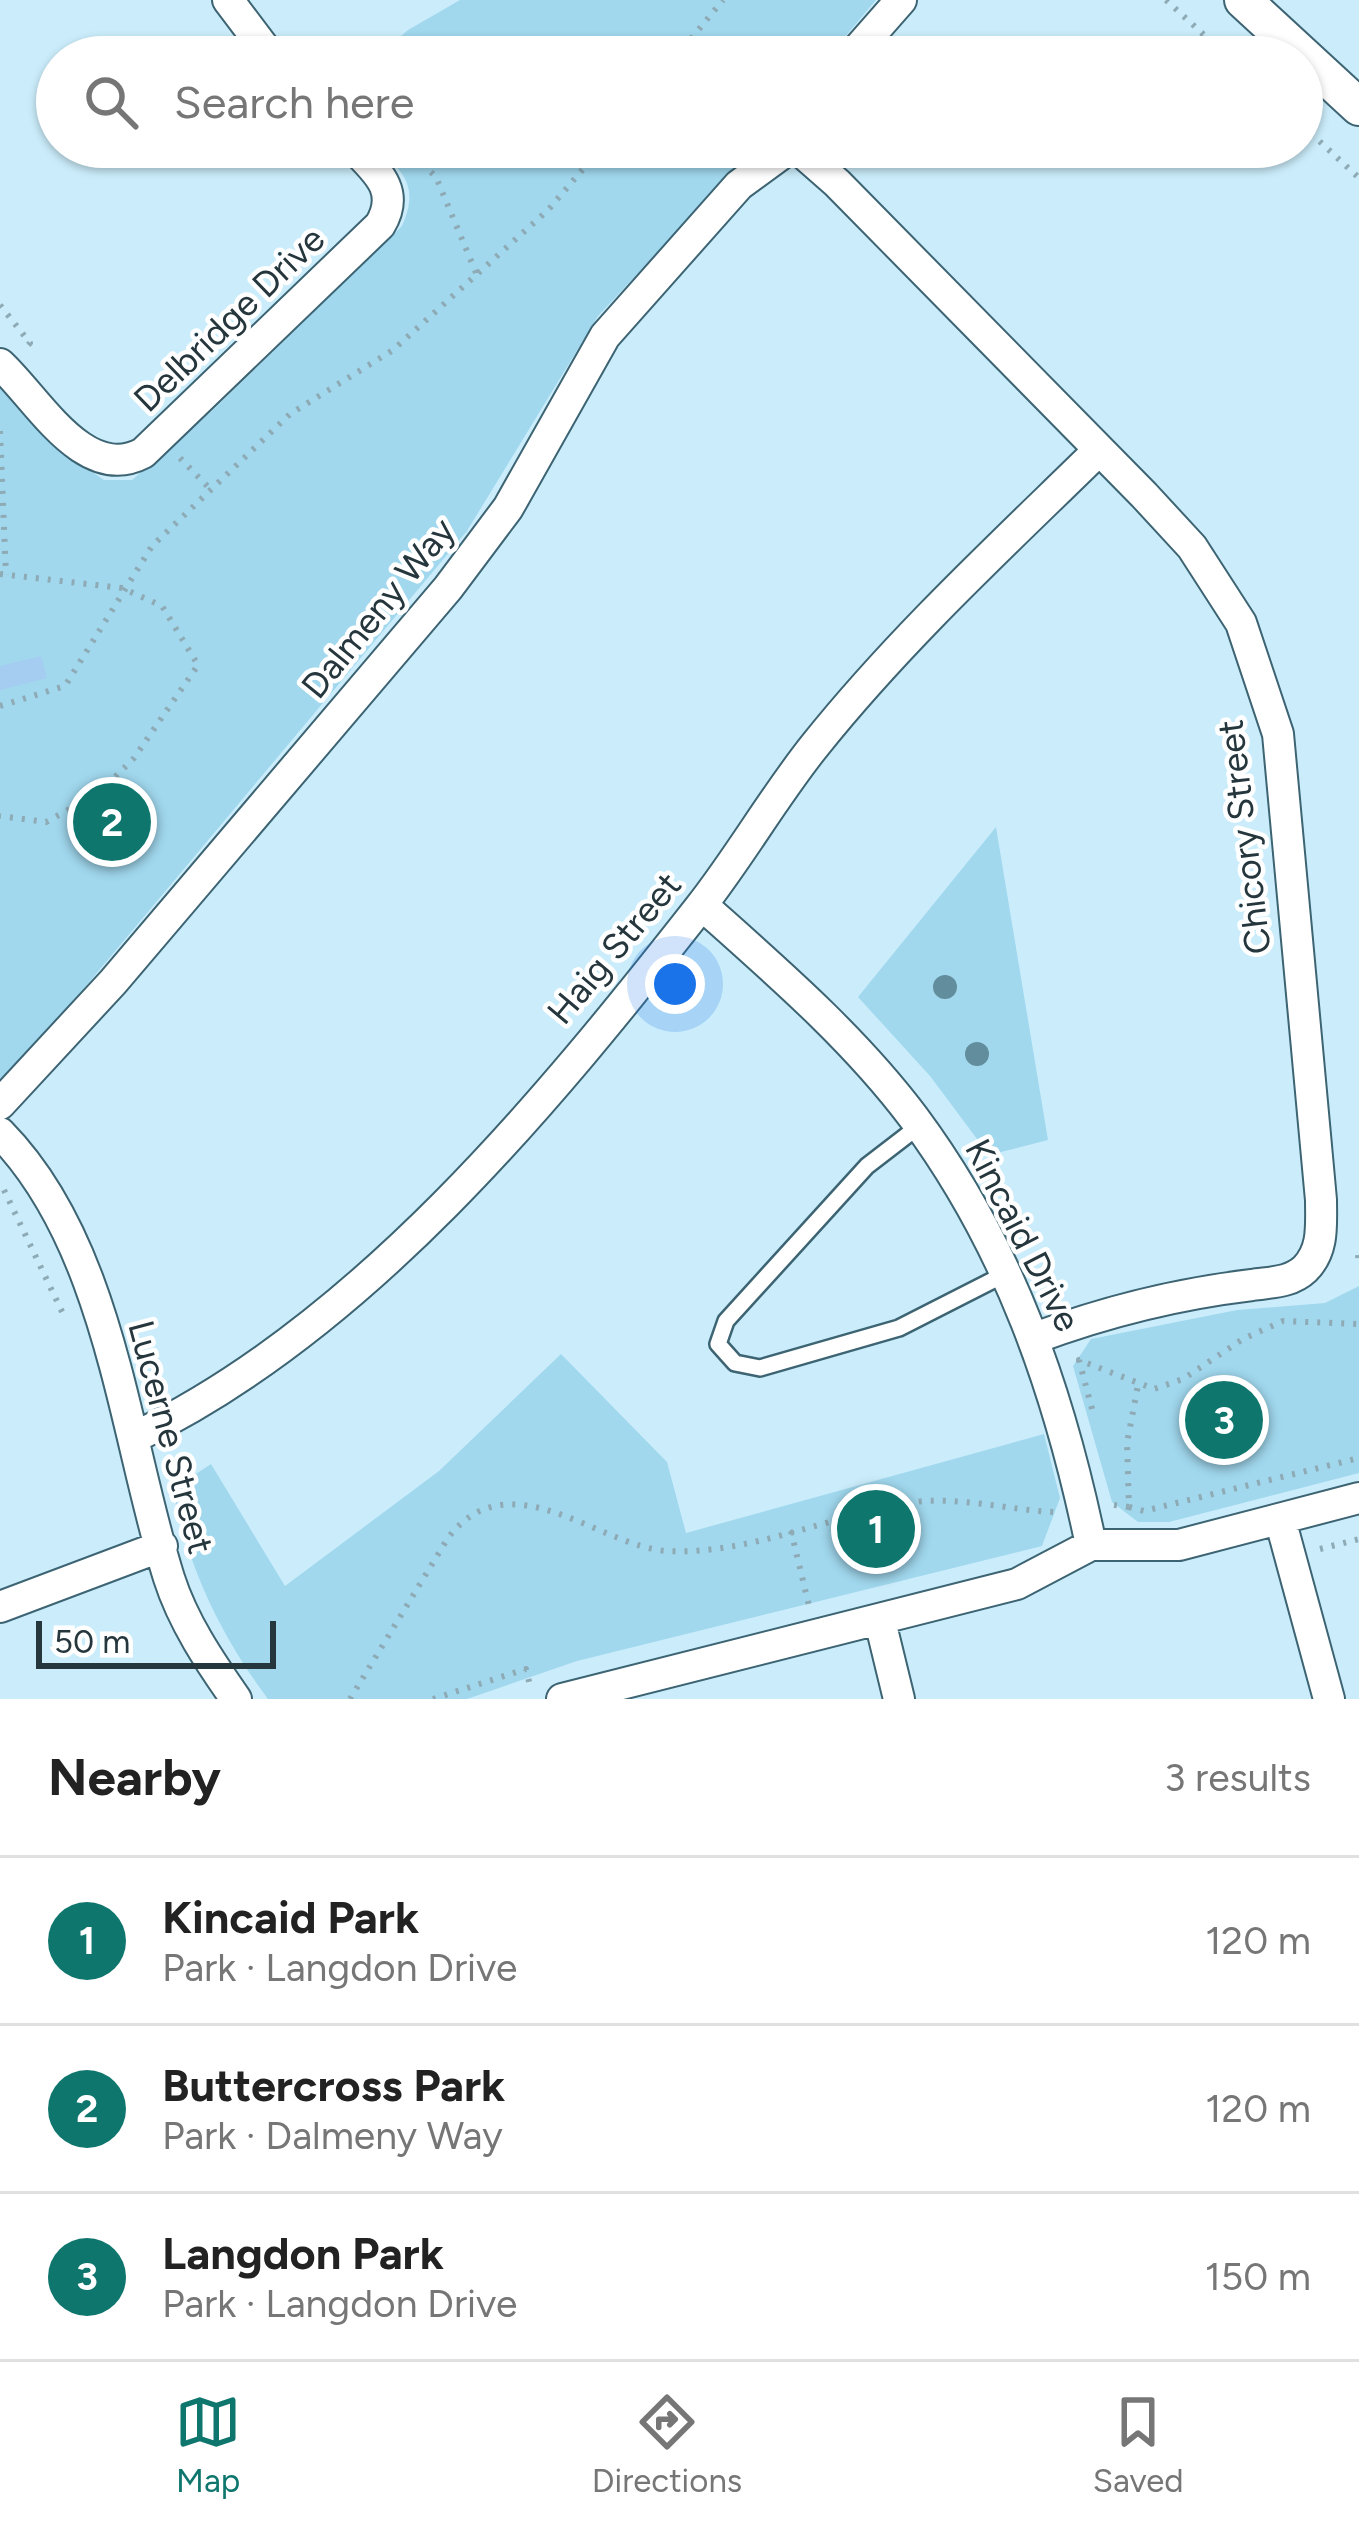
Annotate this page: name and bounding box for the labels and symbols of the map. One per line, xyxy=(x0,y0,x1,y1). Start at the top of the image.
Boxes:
street label: Delbridge Drive xyxy=(125,217,333,421)
street label: Dalmeny Way xyxy=(292,509,464,707)
street label: Chicory Street xyxy=(1208,717,1280,957)
pin: 2 xyxy=(73,777,151,867)
street label: Haig Street xyxy=(538,863,690,1033)
your location xyxy=(645,954,705,1014)
street label: Kincaid Drive xyxy=(956,1132,1090,1338)
street label: Lucerne Street xyxy=(119,1316,223,1558)
pin: 3 xyxy=(1185,1375,1263,1465)
pin: 1 xyxy=(837,1484,915,1574)
scale bar xyxy=(36,1615,276,1668)

